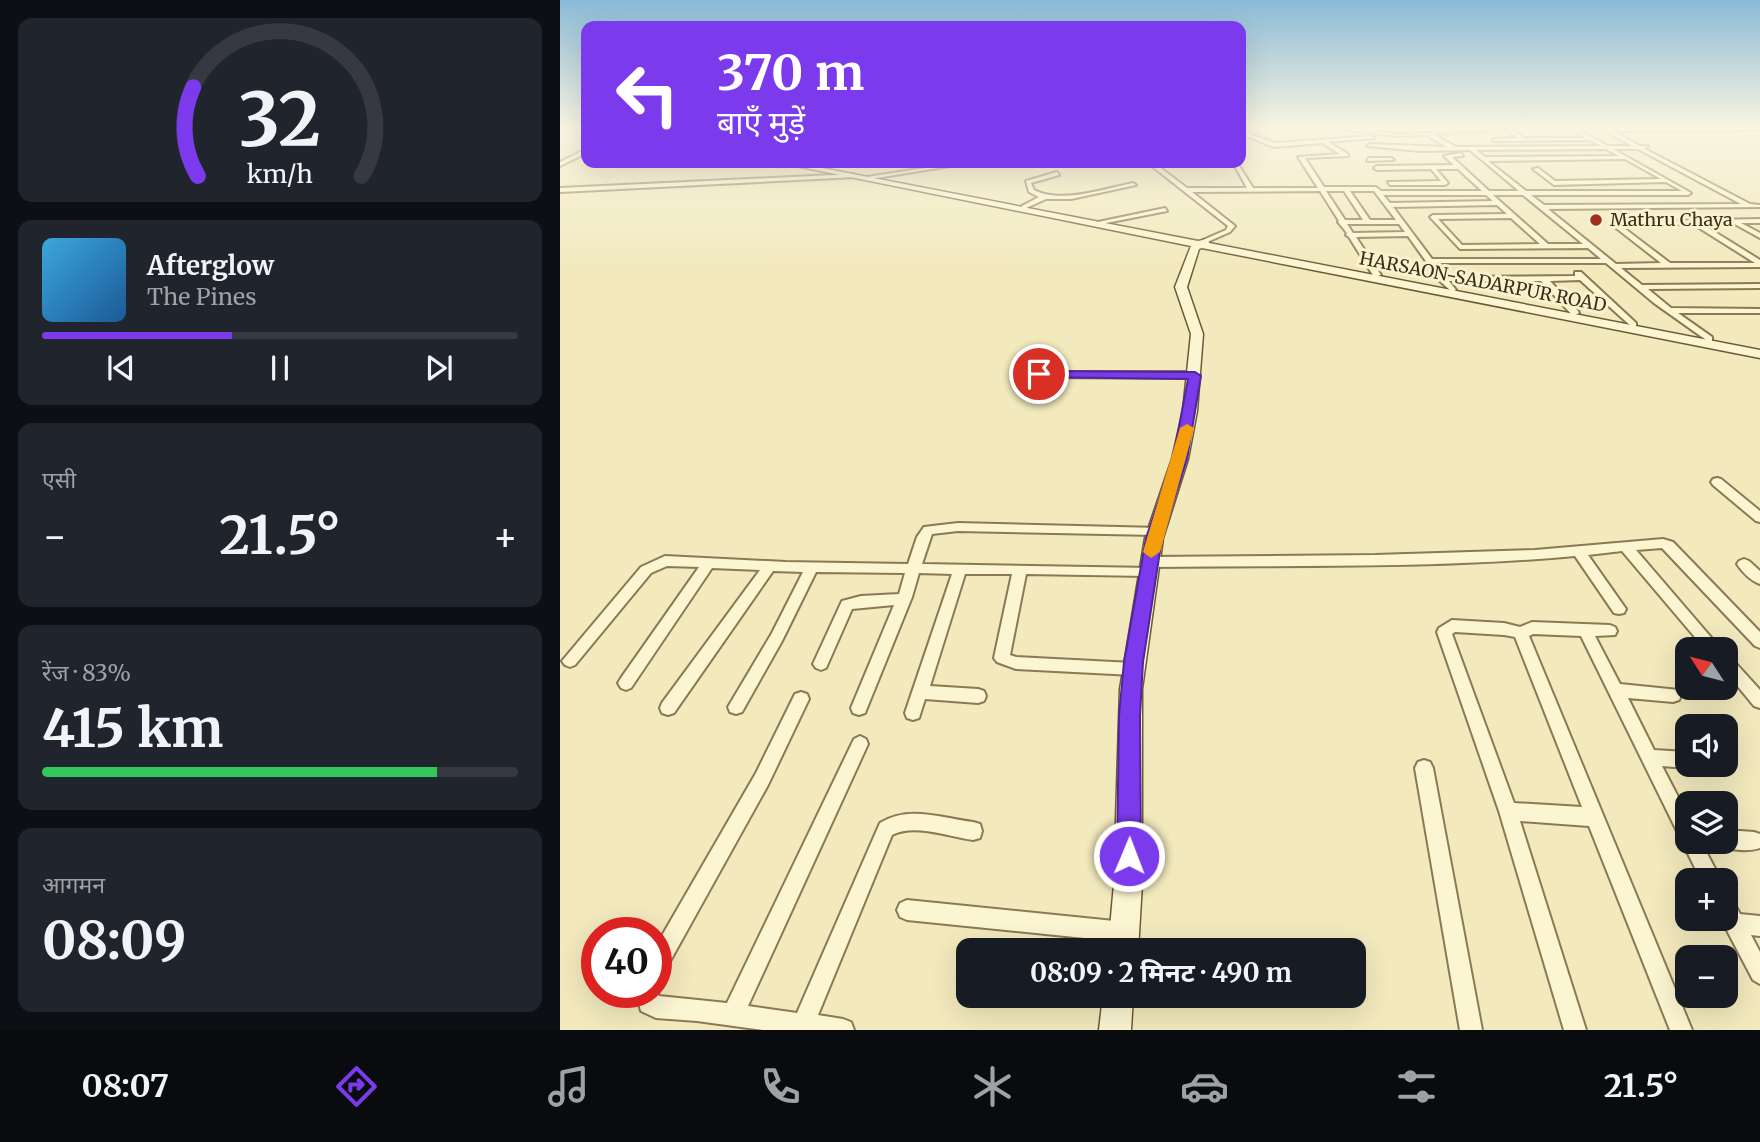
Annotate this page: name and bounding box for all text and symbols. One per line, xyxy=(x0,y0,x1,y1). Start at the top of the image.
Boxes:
text: 370 m xyxy=(717,42,864,103)
icon: left xyxy=(602,49,693,140)
text: 32 xyxy=(239,75,321,167)
text: बाएँ मुड़ें xyxy=(717,103,805,143)
text: km/h xyxy=(247,158,313,190)
place label: Mathru Chaya xyxy=(1610,208,1733,231)
marker: Mathru Chaya xyxy=(1588,212,1604,228)
street label: HARSAON-SADARPUR ROAD xyxy=(1358,246,1609,317)
text: Afterglow xyxy=(147,249,274,282)
text: The Pines xyxy=(147,282,257,311)
pin xyxy=(1009,344,1069,404)
icon: previous xyxy=(102,349,140,387)
icon: pause xyxy=(261,349,299,387)
icon: next xyxy=(420,349,458,387)
icon: arrive xyxy=(1020,355,1058,393)
text: एसी xyxy=(42,465,76,494)
text: 21.5° xyxy=(219,503,341,568)
text: − xyxy=(42,513,67,560)
text: + xyxy=(493,513,518,560)
north arrow xyxy=(1675,637,1738,700)
map controls xyxy=(1675,637,1738,1008)
text: रेंज · 83% xyxy=(42,658,131,687)
text: 415 km xyxy=(42,696,223,761)
button: sound xyxy=(1675,714,1738,777)
button: layers xyxy=(1675,791,1738,854)
position arrow xyxy=(1092,819,1166,893)
button: + xyxy=(1675,868,1738,931)
text: आगमन xyxy=(42,870,105,899)
text: 08:09 xyxy=(42,908,186,973)
speed limit sign: 40 xyxy=(581,917,672,1008)
button: − xyxy=(1675,945,1738,1008)
text: 08:09 · 2 मिनट · 490 m xyxy=(1030,956,1292,989)
icon: directions xyxy=(332,1062,381,1111)
icon: music xyxy=(544,1062,593,1111)
icon: phone xyxy=(756,1062,805,1111)
icon: climate xyxy=(968,1062,1017,1111)
icon: car xyxy=(1180,1062,1229,1111)
icon: filters xyxy=(1392,1062,1441,1111)
text: 08:07 xyxy=(81,1066,169,1106)
text: 21.5° xyxy=(1604,1066,1678,1106)

